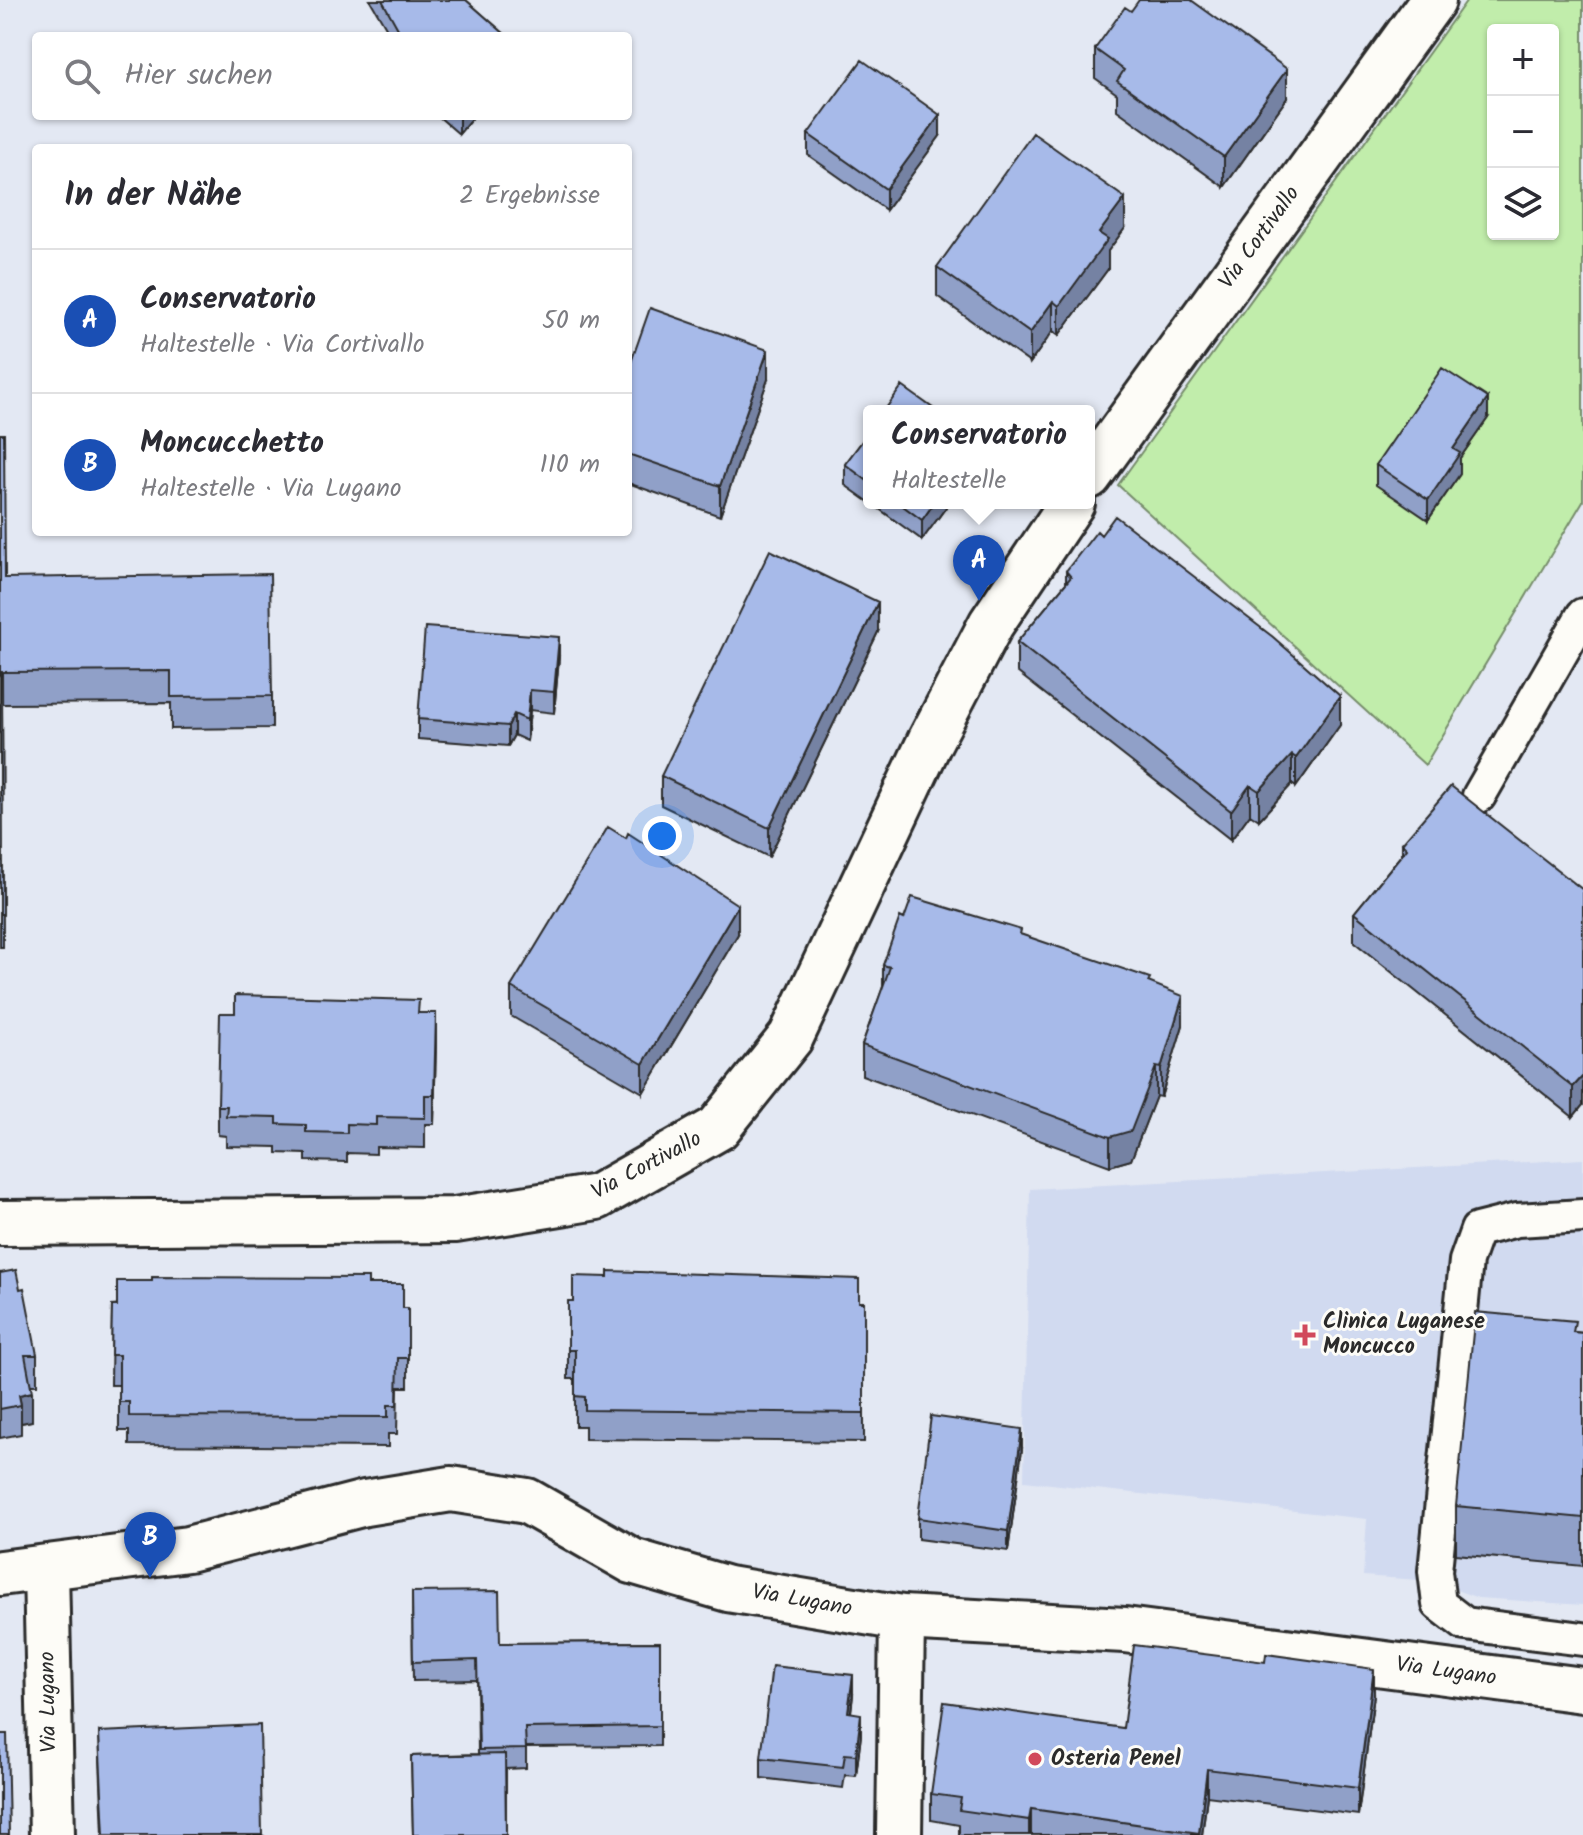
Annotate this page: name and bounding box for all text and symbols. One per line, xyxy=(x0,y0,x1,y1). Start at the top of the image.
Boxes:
map controls xyxy=(1487,24,1559,240)
button: + xyxy=(1487,24,1559,96)
search box xyxy=(32,32,632,120)
text: Hier suchen xyxy=(124,52,273,100)
icon: search xyxy=(60,54,104,98)
button: − xyxy=(1487,96,1559,168)
button: layers xyxy=(1487,168,1559,240)
text: In der Nähe xyxy=(64,169,242,223)
text: 2 Ergebnisse xyxy=(459,175,600,217)
street label: Via Cortivallo xyxy=(1210,179,1310,297)
text: Conservatorio xyxy=(140,276,316,324)
text: A xyxy=(82,300,98,342)
text: 50 m xyxy=(542,300,600,342)
text: Haltestelle · Via Cortivallo xyxy=(140,324,425,366)
popup xyxy=(863,405,1095,509)
text: Conservatorio xyxy=(891,412,1067,460)
text: Moncucchetto xyxy=(140,420,324,468)
text: B xyxy=(82,444,98,486)
text: 110 m xyxy=(540,444,600,486)
text: Haltestelle xyxy=(891,460,1006,502)
text: Haltestelle · Via Lugano xyxy=(140,468,402,510)
pin: A xyxy=(953,535,1005,601)
your location xyxy=(642,816,682,856)
street label: Via Cortivallo xyxy=(586,1122,708,1210)
place label: Clinica Luganese Moncucco xyxy=(1323,1305,1485,1365)
marker: Clinica Luganese Moncucco xyxy=(1294,1324,1316,1346)
pin: B xyxy=(124,1512,176,1578)
street label: Via Lugano xyxy=(749,1575,855,1627)
street label: Via Lugano xyxy=(1393,1648,1499,1696)
street label: Via Lugano xyxy=(31,1651,67,1753)
place label: Osteria Penel xyxy=(1051,1742,1181,1777)
marker: Osteria Penel xyxy=(1026,1750,1044,1768)

